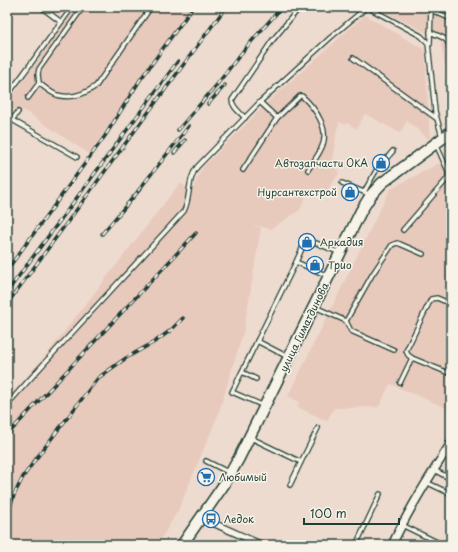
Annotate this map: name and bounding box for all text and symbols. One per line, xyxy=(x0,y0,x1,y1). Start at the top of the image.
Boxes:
shop icon: Автозапчасти ОКА xyxy=(371,153,391,173)
place label: Автозапчасти ОКА xyxy=(275,155,368,170)
shop icon: Нурсантехстрой xyxy=(340,182,360,202)
place label: Нурсантехстрой xyxy=(258,184,337,200)
shop icon: Аркадия xyxy=(297,232,317,252)
place label: Аркадия xyxy=(320,234,363,249)
shop icon: Трио xyxy=(305,255,325,275)
place label: Трио xyxy=(328,257,352,272)
street label: улица Гиматдинова xyxy=(275,279,332,374)
supermarket icon: Любимый xyxy=(196,467,216,487)
place label: Любимый xyxy=(219,469,267,484)
scale bar xyxy=(304,500,399,526)
text: 100 m xyxy=(310,504,347,522)
bus stop icon: Ледок xyxy=(201,509,221,529)
place label: Ледок xyxy=(224,511,254,526)

